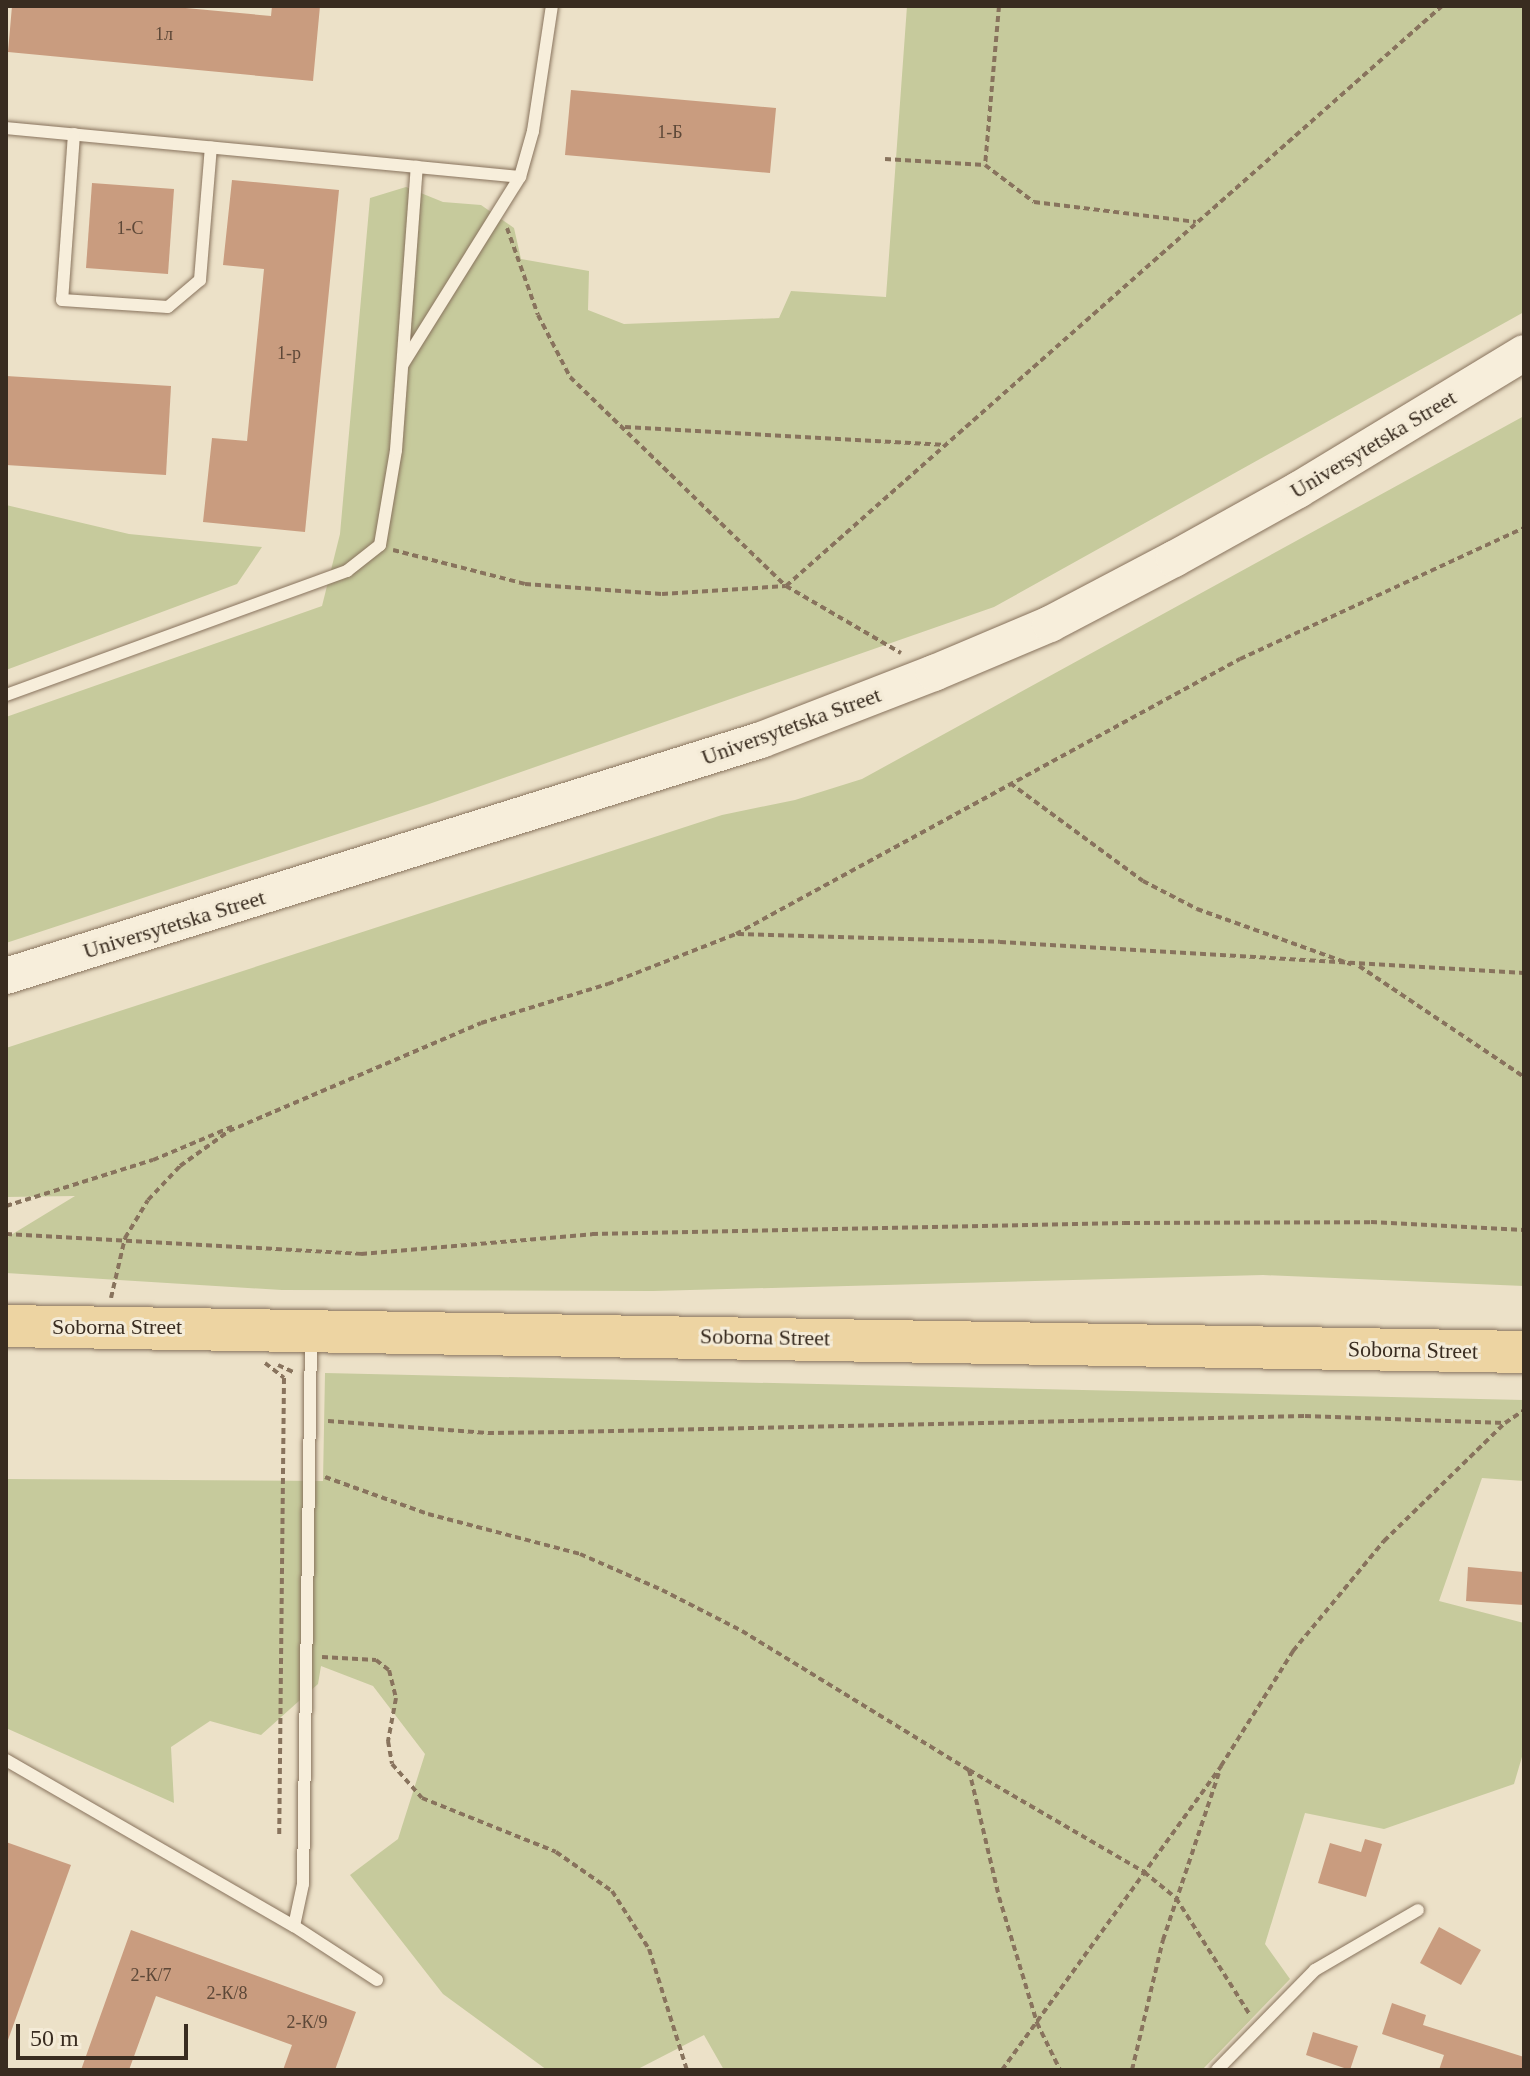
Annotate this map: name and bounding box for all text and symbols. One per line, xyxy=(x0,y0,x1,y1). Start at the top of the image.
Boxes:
house number: 1л xyxy=(155,23,173,45)
house number: 1-Б xyxy=(657,121,683,143)
house number: 1-С xyxy=(116,217,144,239)
house number: 1-р xyxy=(277,342,301,364)
street label: Universytetska Street xyxy=(1285,384,1461,504)
street label: Universytetska Street xyxy=(698,681,884,771)
street label: Universytetska Street xyxy=(80,884,268,964)
street label: Soborna Street xyxy=(52,1314,182,1340)
street label: Soborna Street xyxy=(700,1323,830,1351)
street label: Soborna Street xyxy=(1348,1336,1478,1364)
house number: 2-К/7 xyxy=(130,1964,172,1986)
house number: 2-К/8 xyxy=(206,1982,248,2004)
scale bar xyxy=(20,2008,192,2058)
house number: 2-К/9 xyxy=(286,2011,328,2033)
text: 50 m xyxy=(30,2025,79,2051)

